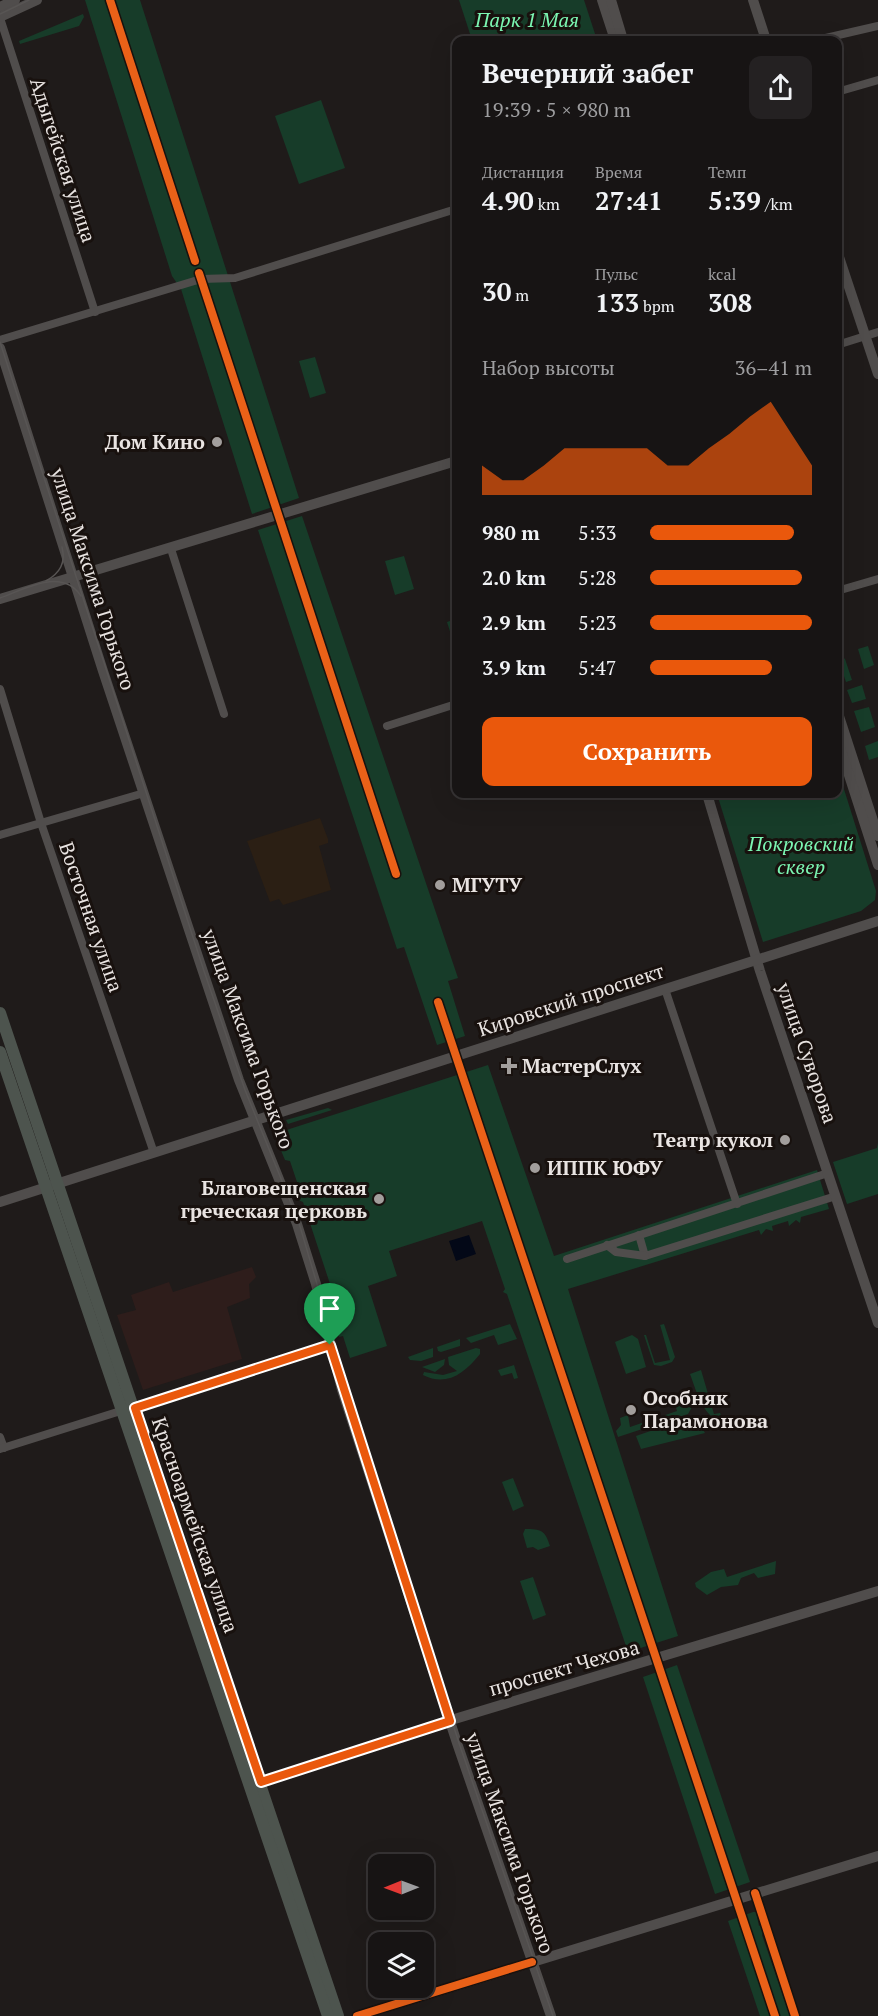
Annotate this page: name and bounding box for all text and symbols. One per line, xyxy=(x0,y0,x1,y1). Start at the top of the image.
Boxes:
park label: Парк 1 Мая xyxy=(474,6,579,33)
text: Вечерний забег xyxy=(482,55,693,91)
button: share xyxy=(749,56,812,119)
street label: Адыгейская улица xyxy=(24,74,103,246)
text: 19:39 · 5 × 980 m xyxy=(482,96,631,123)
text: Дистанция xyxy=(482,161,564,183)
text: Время xyxy=(595,161,642,183)
text: Темп xyxy=(708,161,746,183)
text: 4.90 xyxy=(482,183,534,217)
text: 27:41 xyxy=(595,183,663,217)
text: 5:39 xyxy=(708,183,761,217)
text: km xyxy=(534,193,560,215)
text: /km xyxy=(761,193,792,215)
text: Пульс xyxy=(595,263,638,285)
text: kcal xyxy=(708,263,736,285)
text: 30 xyxy=(482,274,511,308)
text: m xyxy=(511,284,529,306)
text: 133 xyxy=(595,285,639,319)
text: 308 xyxy=(708,285,752,319)
text: bpm xyxy=(639,295,675,317)
text: Набор высоты xyxy=(482,354,615,381)
text: 36–41 m xyxy=(735,354,812,381)
place label: Дом Кино xyxy=(105,428,205,455)
marker: Дом Кино xyxy=(210,435,224,449)
street label: улица Максима Горького xyxy=(44,463,142,693)
text: 980 m xyxy=(482,519,540,546)
text: 5:33 xyxy=(578,519,617,546)
text: 2.0 km xyxy=(482,564,546,591)
text: 5:28 xyxy=(578,564,617,591)
text: 2.9 km xyxy=(482,609,546,636)
text: 5:23 xyxy=(578,609,617,636)
text: 3.9 km xyxy=(482,654,546,681)
text: 5:47 xyxy=(578,654,617,681)
button: Сохранить xyxy=(482,717,812,786)
park label: Покровский сквер xyxy=(747,830,854,880)
street label: Восточная улица xyxy=(53,838,130,995)
place label: МГУТУ xyxy=(452,871,522,898)
marker: МГУТУ xyxy=(433,878,447,892)
street label: улица Максима Горького xyxy=(196,924,301,1153)
street label: Кировский проспект xyxy=(474,957,667,1042)
street label: улица Суворова xyxy=(770,978,844,1127)
place label: МастерСлух xyxy=(522,1052,641,1079)
marker: МастерСлух xyxy=(500,1057,518,1075)
place label: Театр кукол xyxy=(653,1126,773,1153)
marker: Театр кукол xyxy=(778,1133,792,1147)
place label: ИППК ЮФУ xyxy=(547,1154,663,1181)
marker: ИППК ЮФУ xyxy=(528,1161,542,1175)
place label: Благовещенская греческая церковь xyxy=(180,1174,367,1224)
marker: Благовещенская греческая церковь xyxy=(372,1192,386,1206)
pin xyxy=(304,1283,355,1345)
icon: arrive xyxy=(313,1292,346,1325)
place label: Особняк Парамонова xyxy=(643,1384,768,1434)
marker: Особняк Парамонова xyxy=(624,1403,638,1417)
street label: Красноармейская улица xyxy=(146,1414,245,1636)
street label: проспект Чехова xyxy=(485,1633,642,1702)
street label: улица Максима Горького xyxy=(460,1728,561,1957)
north arrow xyxy=(368,1854,434,1920)
map controls xyxy=(368,1854,434,1998)
button: layers xyxy=(368,1932,434,1998)

